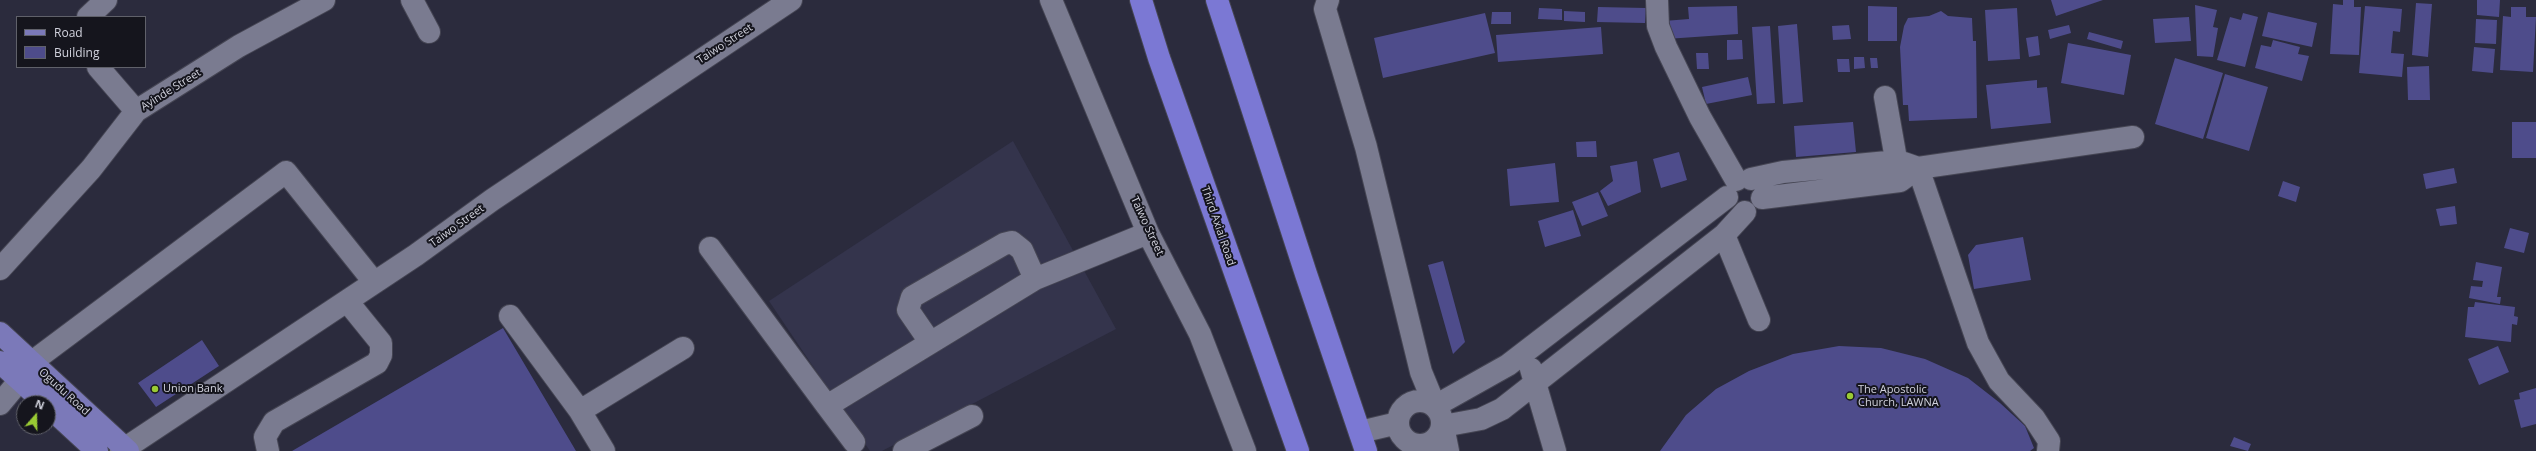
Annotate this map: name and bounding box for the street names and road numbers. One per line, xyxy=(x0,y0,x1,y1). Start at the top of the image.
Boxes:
street label: Taiwo Street xyxy=(695,21,755,67)
street label: Ayinde Street xyxy=(138,66,204,114)
street label: Third Axial Road xyxy=(1198,185,1238,267)
street label: Taiwo Street xyxy=(1128,194,1166,258)
street label: Taiwo Street xyxy=(427,202,487,250)
street label: Ogudu Road xyxy=(36,366,92,418)

